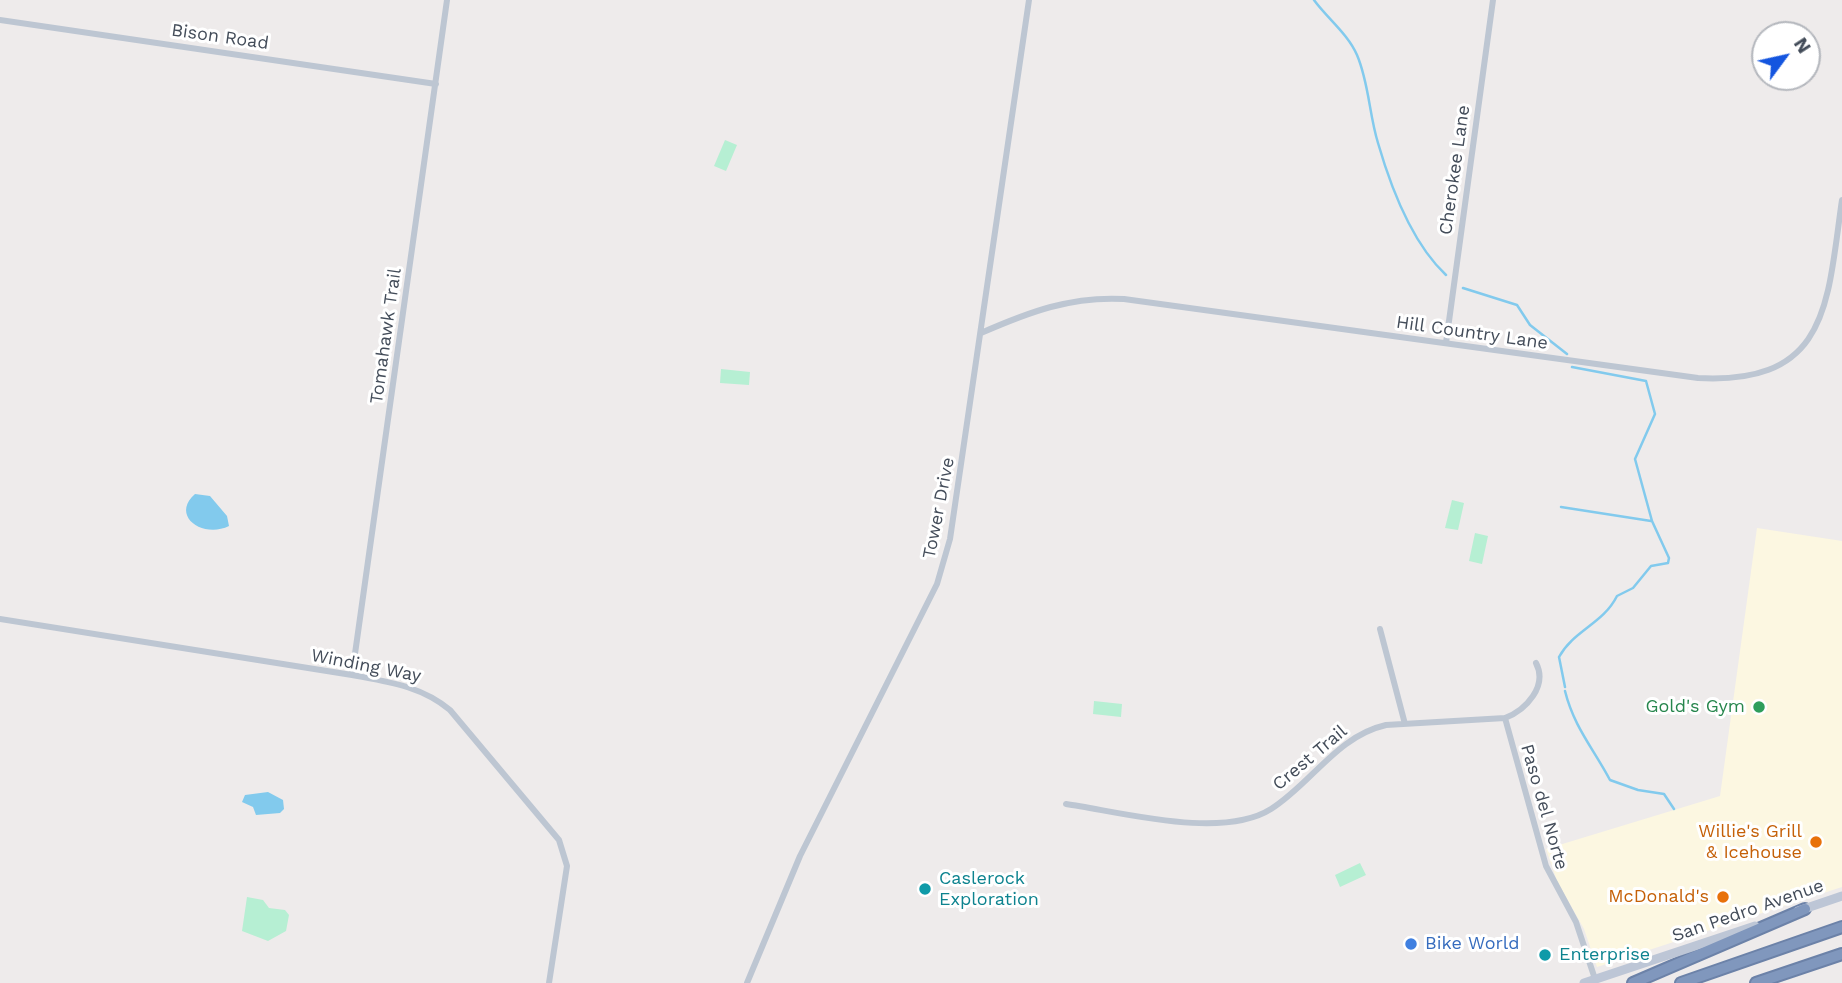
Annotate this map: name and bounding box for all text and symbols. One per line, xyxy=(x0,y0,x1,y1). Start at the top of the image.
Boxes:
street label: Bison Road xyxy=(170,19,270,55)
north arrow xyxy=(1751,21,1821,91)
text: N xyxy=(1789,33,1816,58)
street label: Cherokee Lane xyxy=(1435,104,1475,236)
street label: Tomahawk Trail xyxy=(366,267,406,405)
street label: Hill Country Lane xyxy=(1395,312,1549,354)
street label: Tower Drive xyxy=(919,455,959,561)
street label: Winding Way xyxy=(309,645,423,687)
place label: Gold's Gym xyxy=(1645,696,1745,718)
marker: Gold's Gym xyxy=(1751,699,1767,715)
street label: Crest Trail xyxy=(1269,721,1351,795)
street label: Paso del Norte xyxy=(1516,742,1572,872)
place label: Willie's Grill & Icehouse xyxy=(1698,821,1802,864)
marker: Willie's Grill & Icehouse xyxy=(1808,834,1824,850)
place label: Caslerock Exploration xyxy=(939,868,1039,910)
street label: San Pedro Avenue xyxy=(1669,875,1827,947)
marker: Caslerock Exploration xyxy=(917,881,933,897)
place label: McDonald's xyxy=(1608,886,1709,908)
marker: McDonald's xyxy=(1715,889,1731,905)
place label: Bike World xyxy=(1425,933,1520,955)
marker: Bike World xyxy=(1403,936,1419,952)
place label: Enterprise xyxy=(1559,944,1650,966)
marker: Enterprise xyxy=(1537,947,1553,963)

